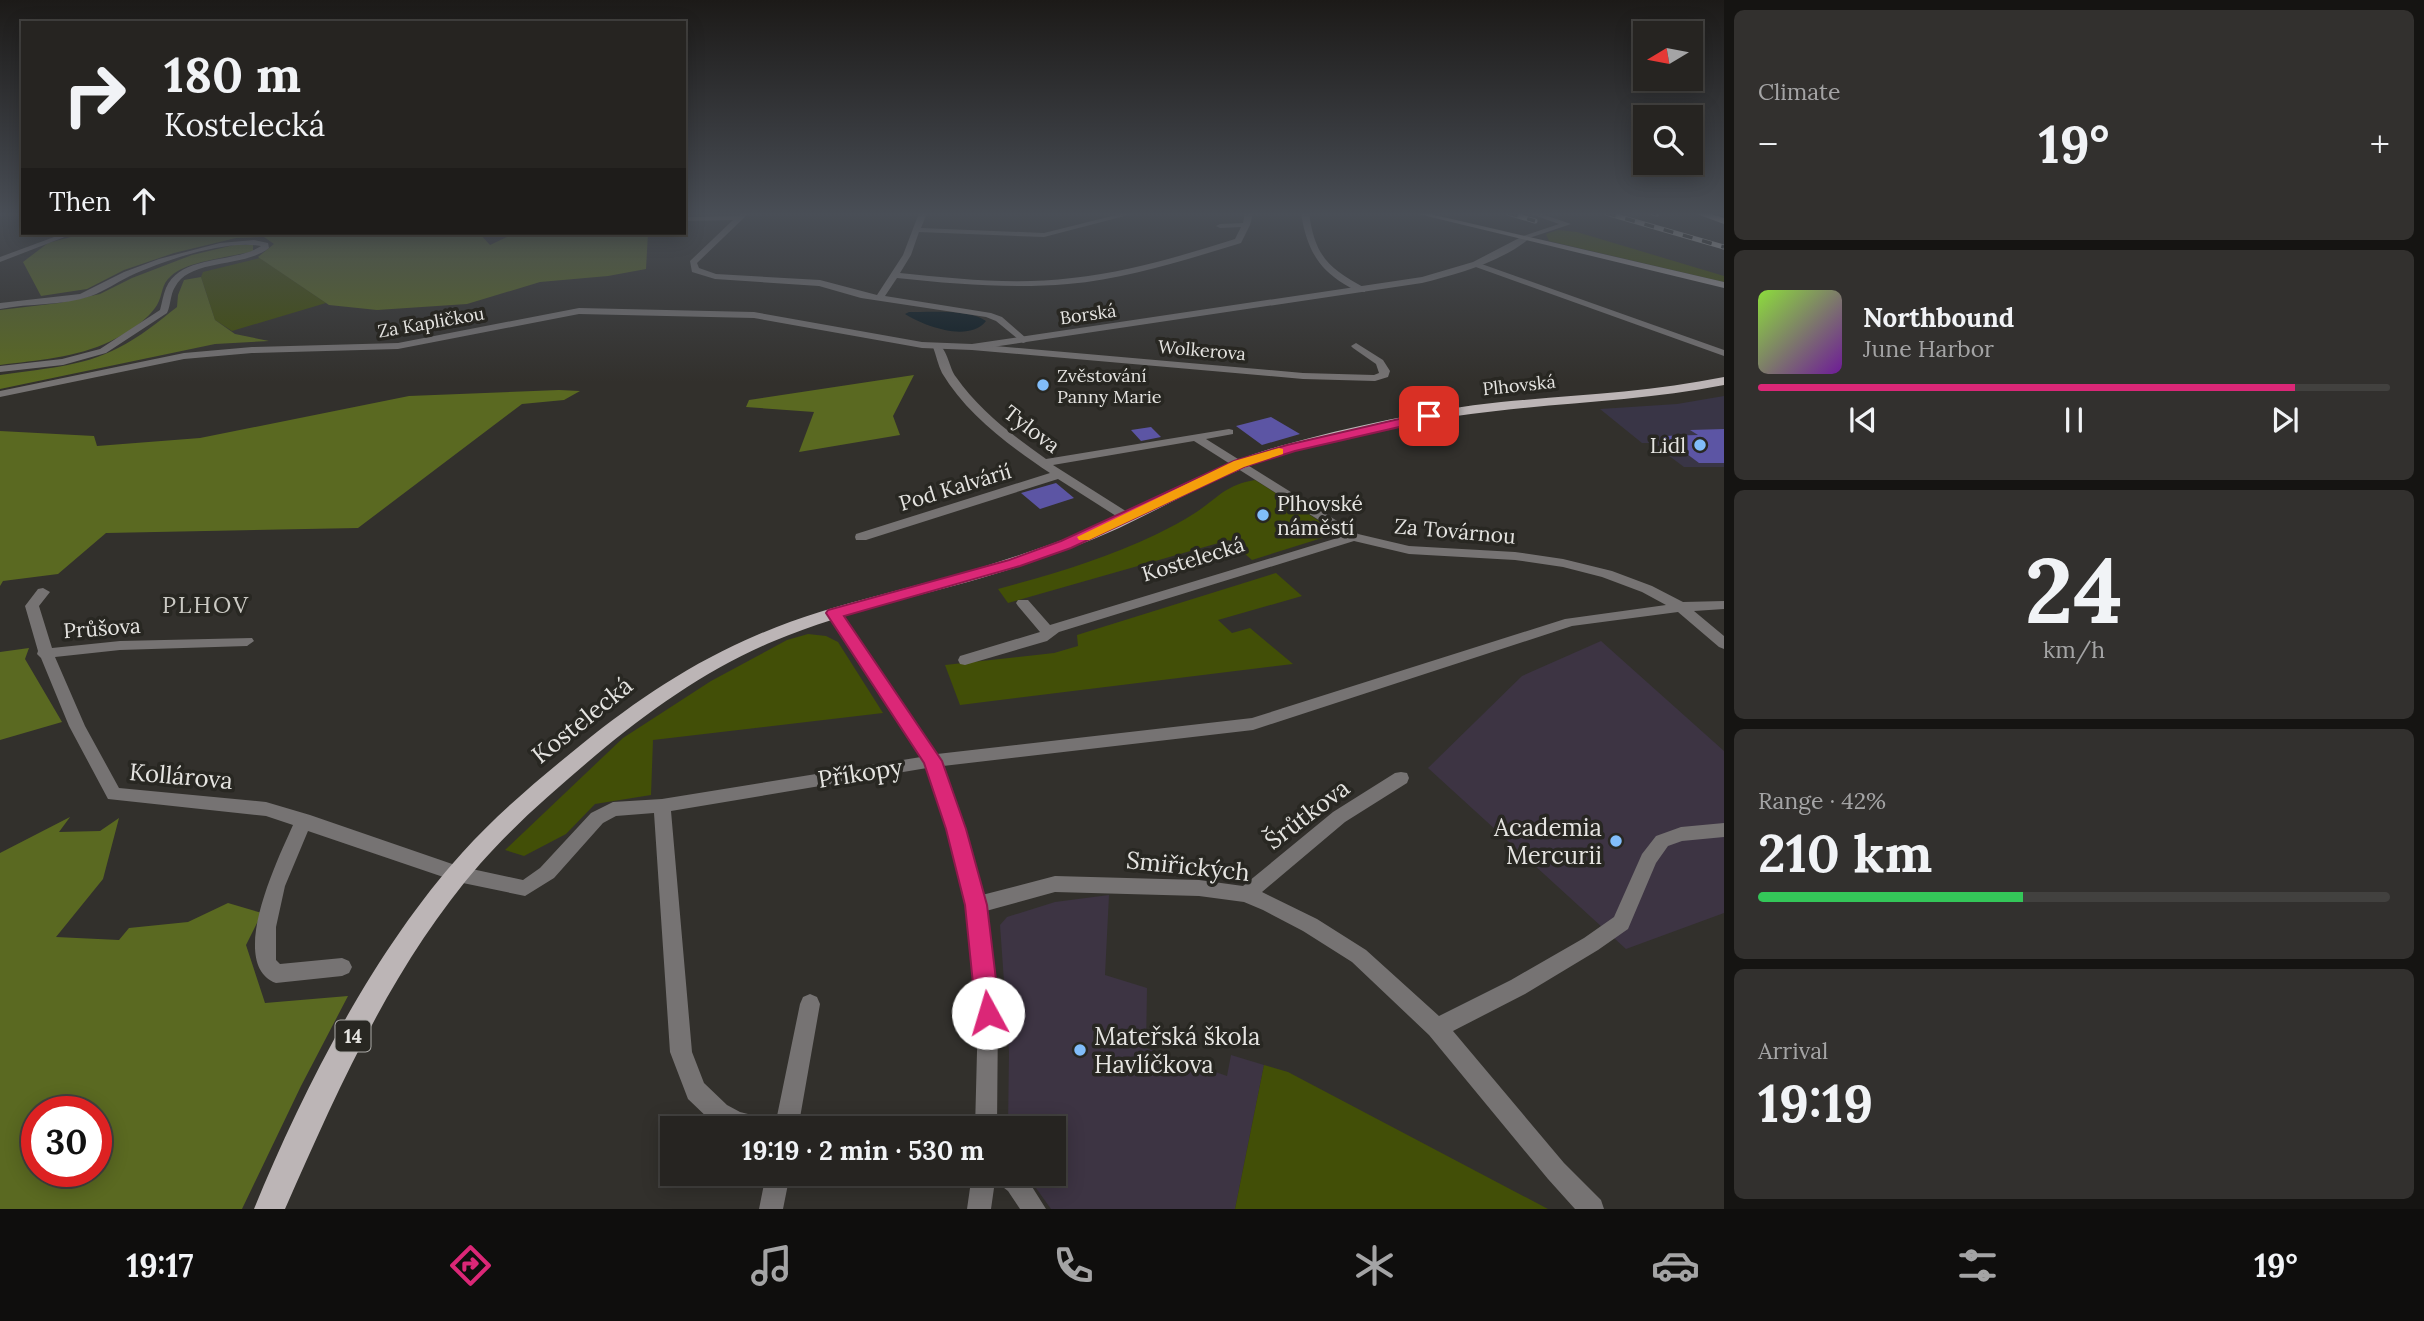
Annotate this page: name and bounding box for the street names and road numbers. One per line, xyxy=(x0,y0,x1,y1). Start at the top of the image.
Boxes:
street label: Borská xyxy=(1058,299,1118,329)
street label: Za Kapličkou xyxy=(376,301,486,343)
street label: Wolkerova xyxy=(1157,335,1247,365)
street label: Plhovská xyxy=(1481,370,1557,400)
street label: Tylova xyxy=(999,399,1066,459)
street label: Pod Kalvárií xyxy=(896,457,1014,517)
street label: Za Továrnou xyxy=(1393,512,1517,550)
street label: Kostelecká xyxy=(1138,531,1248,587)
street label: Průšova xyxy=(62,612,142,644)
street label: Kostelecká xyxy=(525,670,639,770)
street label: Příkopy xyxy=(815,751,905,795)
street label: Kollárova xyxy=(128,756,234,796)
street label: Šrůtkova xyxy=(1258,771,1356,856)
street label: Smiřických xyxy=(1125,844,1251,888)
road number: 14 xyxy=(336,1020,370,1052)

